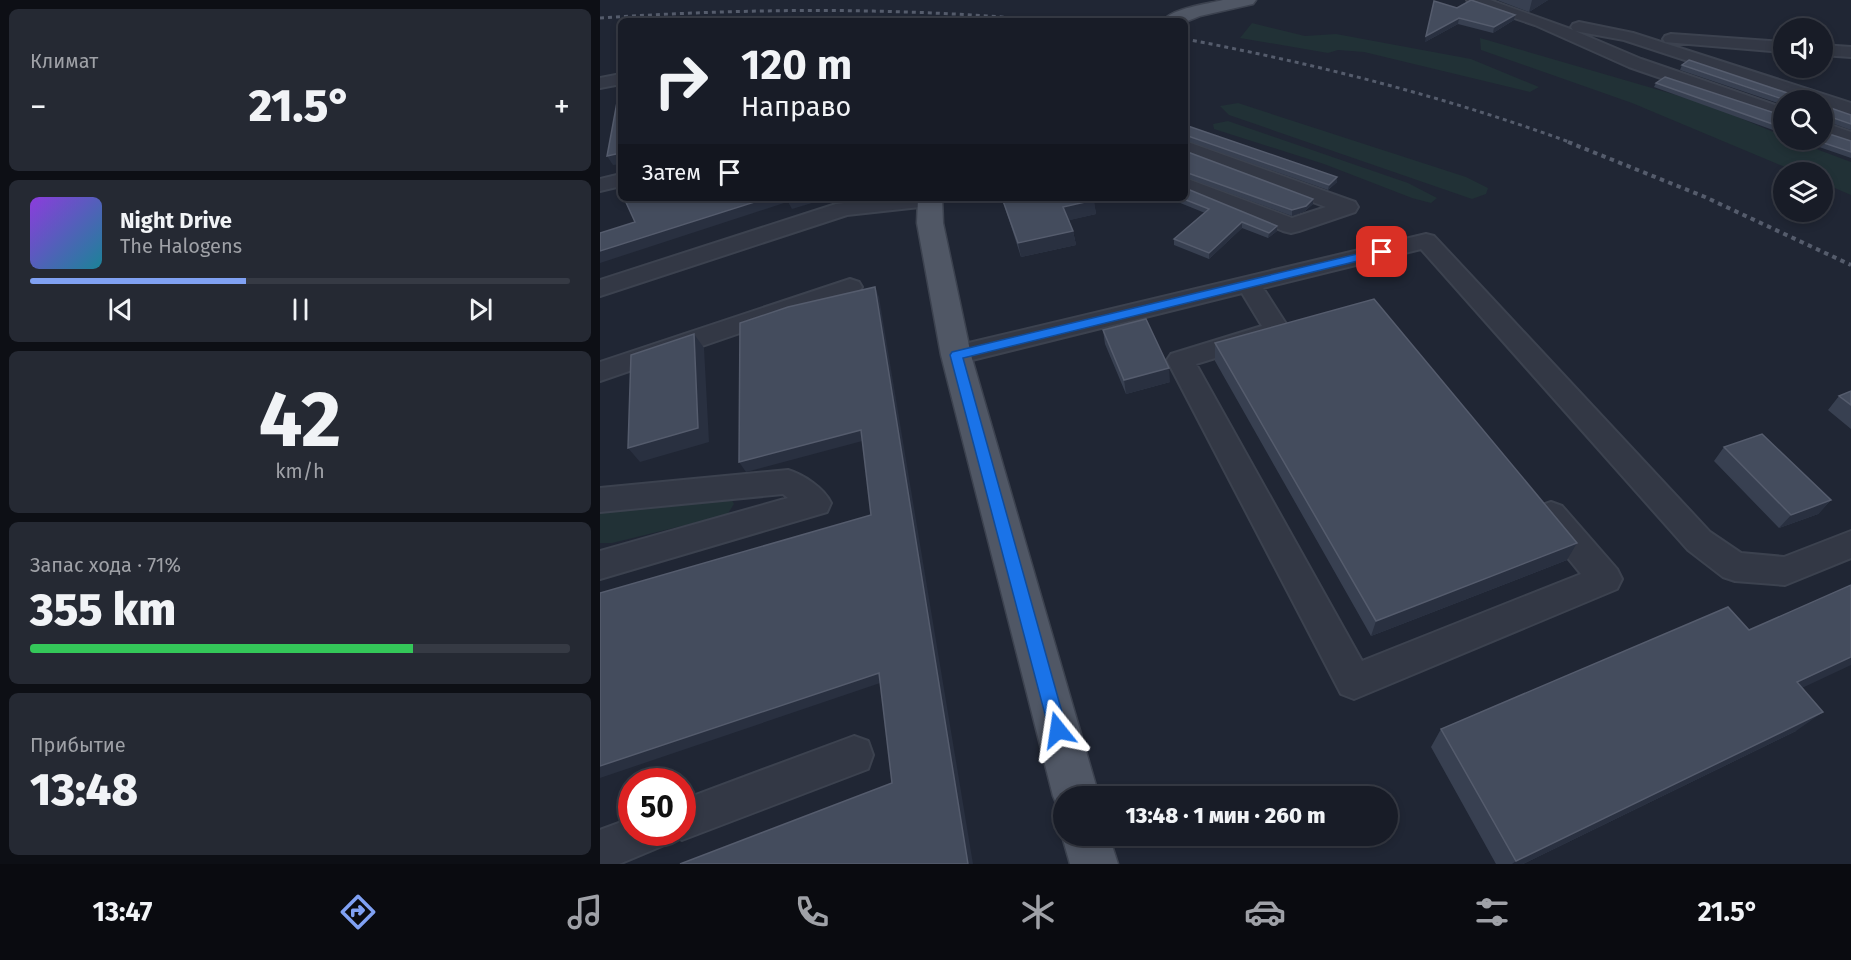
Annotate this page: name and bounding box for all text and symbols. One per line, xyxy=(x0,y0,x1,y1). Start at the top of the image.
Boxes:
map controls xyxy=(1773,18,1833,222)
button: sound xyxy=(1773,18,1833,78)
text: 120 m xyxy=(741,40,852,90)
icon: right xyxy=(642,42,720,120)
text: Климат xyxy=(30,49,98,73)
text: 21.5° xyxy=(249,79,351,133)
text: − xyxy=(30,87,47,127)
text: + xyxy=(554,87,570,127)
button: search xyxy=(1773,90,1833,150)
text: Направо xyxy=(741,91,851,123)
icon: arrive xyxy=(713,156,746,189)
text: Затем xyxy=(642,159,701,186)
button: layers xyxy=(1773,162,1833,222)
text: Night Drive xyxy=(120,207,232,234)
pin xyxy=(1356,226,1407,277)
text: The Halogens xyxy=(120,234,242,258)
icon: arrive xyxy=(1365,235,1398,268)
icon: previous xyxy=(104,293,137,326)
icon: pause xyxy=(284,293,317,326)
icon: next xyxy=(464,293,497,326)
text: 42 xyxy=(259,373,341,467)
text: km/h xyxy=(275,459,325,483)
text: Запас хода · 71% xyxy=(30,553,181,577)
text: 355 km xyxy=(30,583,176,637)
position arrow xyxy=(1026,698,1090,762)
text: Прибытие xyxy=(30,733,126,757)
text: 13:48 xyxy=(30,763,138,817)
speed limit sign: 50 xyxy=(618,768,696,846)
text: 13:48 · 1 мин · 260 m xyxy=(1125,802,1326,829)
icon: directions xyxy=(337,891,379,933)
icon: music xyxy=(564,891,606,933)
icon: phone xyxy=(791,891,833,933)
icon: climate xyxy=(1017,891,1059,933)
icon: car xyxy=(1244,891,1286,933)
icon: filters xyxy=(1471,891,1513,933)
text: 13:47 xyxy=(92,896,152,928)
text: 21.5° xyxy=(1698,896,1759,928)

